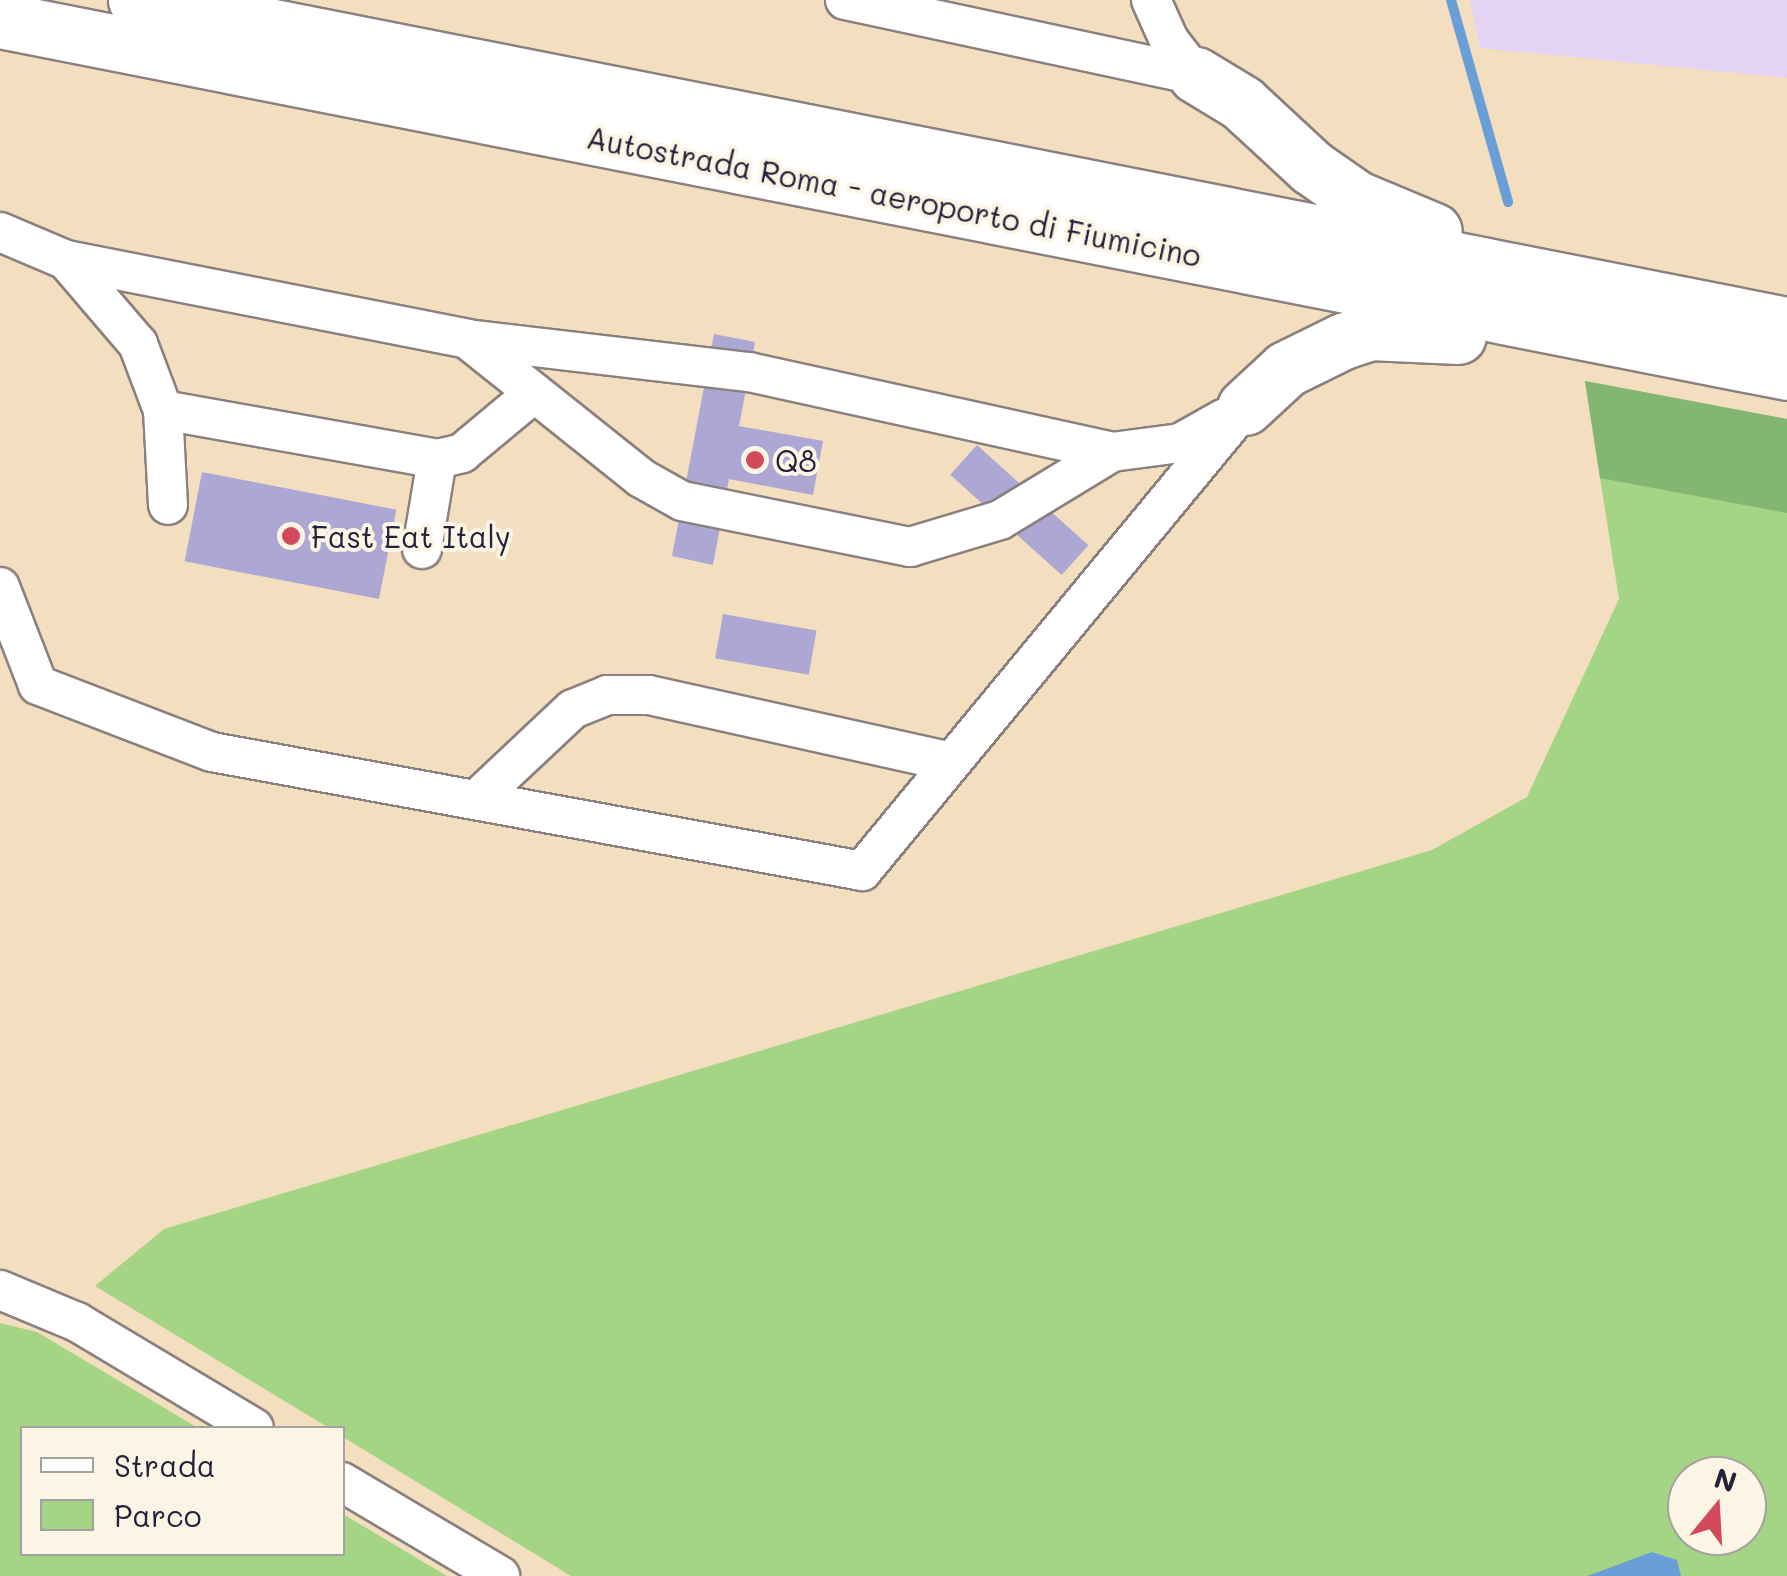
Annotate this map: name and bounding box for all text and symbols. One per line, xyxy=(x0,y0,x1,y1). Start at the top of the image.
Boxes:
street label: Autostrada Roma - aeroporto di Fiumicino xyxy=(584,119,1204,273)
place label: Q8 xyxy=(775,442,817,478)
marker: Q8 xyxy=(744,449,766,471)
place label: Fast Eat Italy xyxy=(311,518,511,554)
marker: Fast Eat Italy xyxy=(280,525,302,547)
legend xyxy=(20,1426,345,1556)
text: Strada xyxy=(114,1445,216,1485)
north arrow xyxy=(1667,1456,1767,1556)
text: N xyxy=(1710,1459,1741,1500)
text: Parco xyxy=(114,1495,202,1535)

